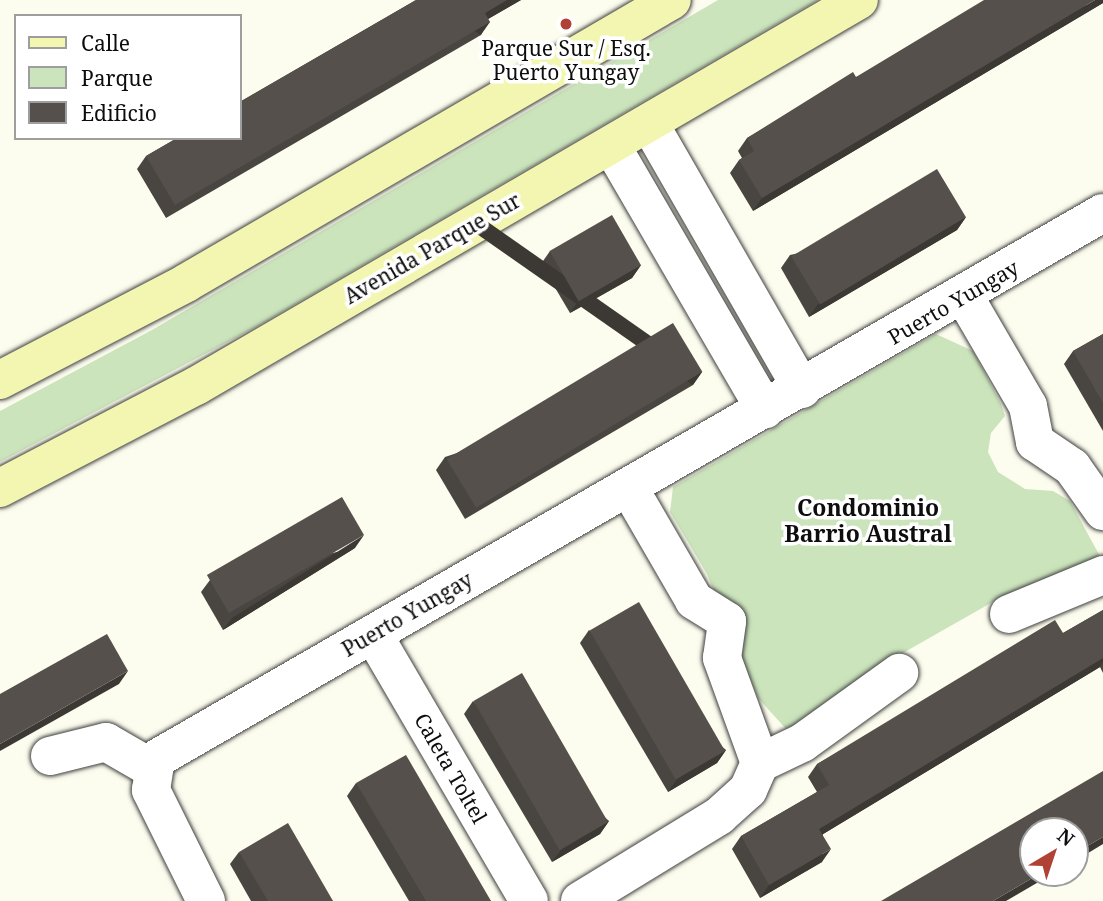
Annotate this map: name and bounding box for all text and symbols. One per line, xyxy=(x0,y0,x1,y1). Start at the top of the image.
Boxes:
legend xyxy=(14,14,242,140)
marker: Parque Sur / Esq. Puerto Yungay xyxy=(558,16,574,32)
text: Calle xyxy=(81,29,130,57)
place label: Parque Sur / Esq. Puerto Yungay xyxy=(481,35,651,85)
text: Parque xyxy=(81,64,153,92)
text: Edificio xyxy=(81,99,157,127)
street label: Avenida Parque Sur xyxy=(339,187,525,309)
street label: Puerto Yungay xyxy=(883,254,1023,350)
district label: Condominio Barrio Austral xyxy=(784,493,952,547)
street label: Puerto Yungay xyxy=(337,566,477,662)
street label: Caleta Toltel xyxy=(409,709,493,827)
north arrow xyxy=(1019,817,1089,887)
text: N xyxy=(1052,822,1080,852)

